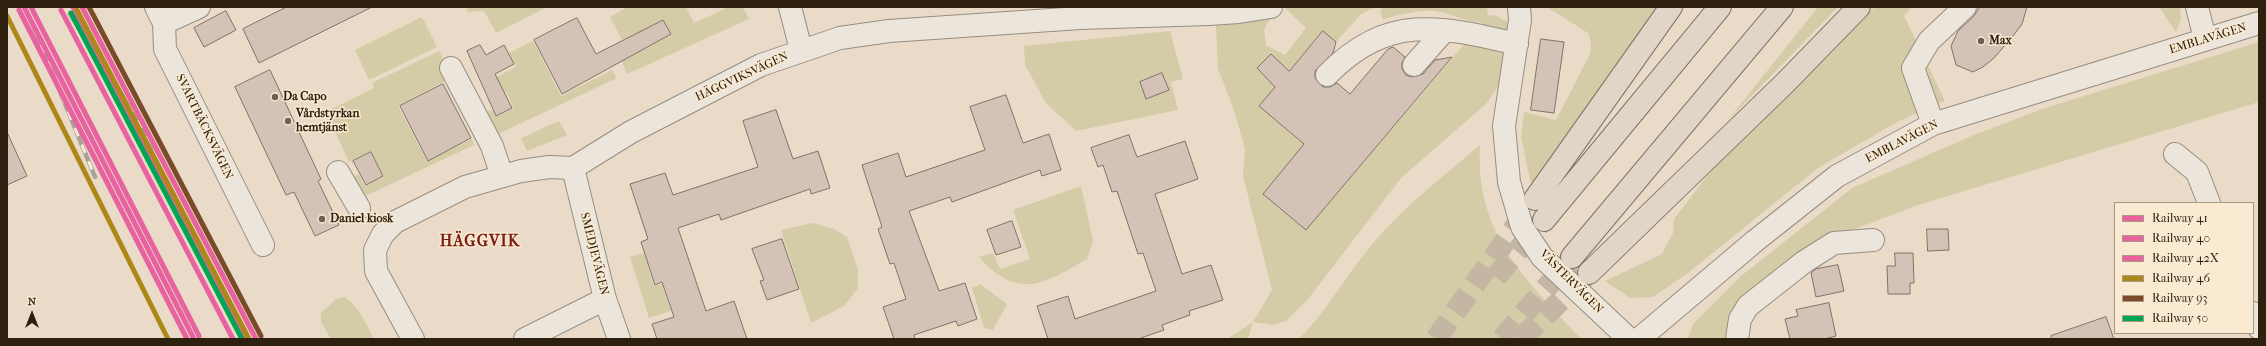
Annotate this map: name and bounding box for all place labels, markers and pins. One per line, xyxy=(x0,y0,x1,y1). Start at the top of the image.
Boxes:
place label: Max xyxy=(1989,34,2012,48)
marker: Max xyxy=(1976,36,1986,46)
place label: Da Capo xyxy=(283,90,327,104)
marker: Da Capo xyxy=(270,92,280,102)
place label: Vårdstyrkan hemtjänst xyxy=(296,107,359,135)
marker: Vårdstyrkan hemtjänst xyxy=(283,116,293,126)
place label: Daniel kiosk xyxy=(330,212,393,226)
marker: Daniel kiosk xyxy=(317,214,327,224)

